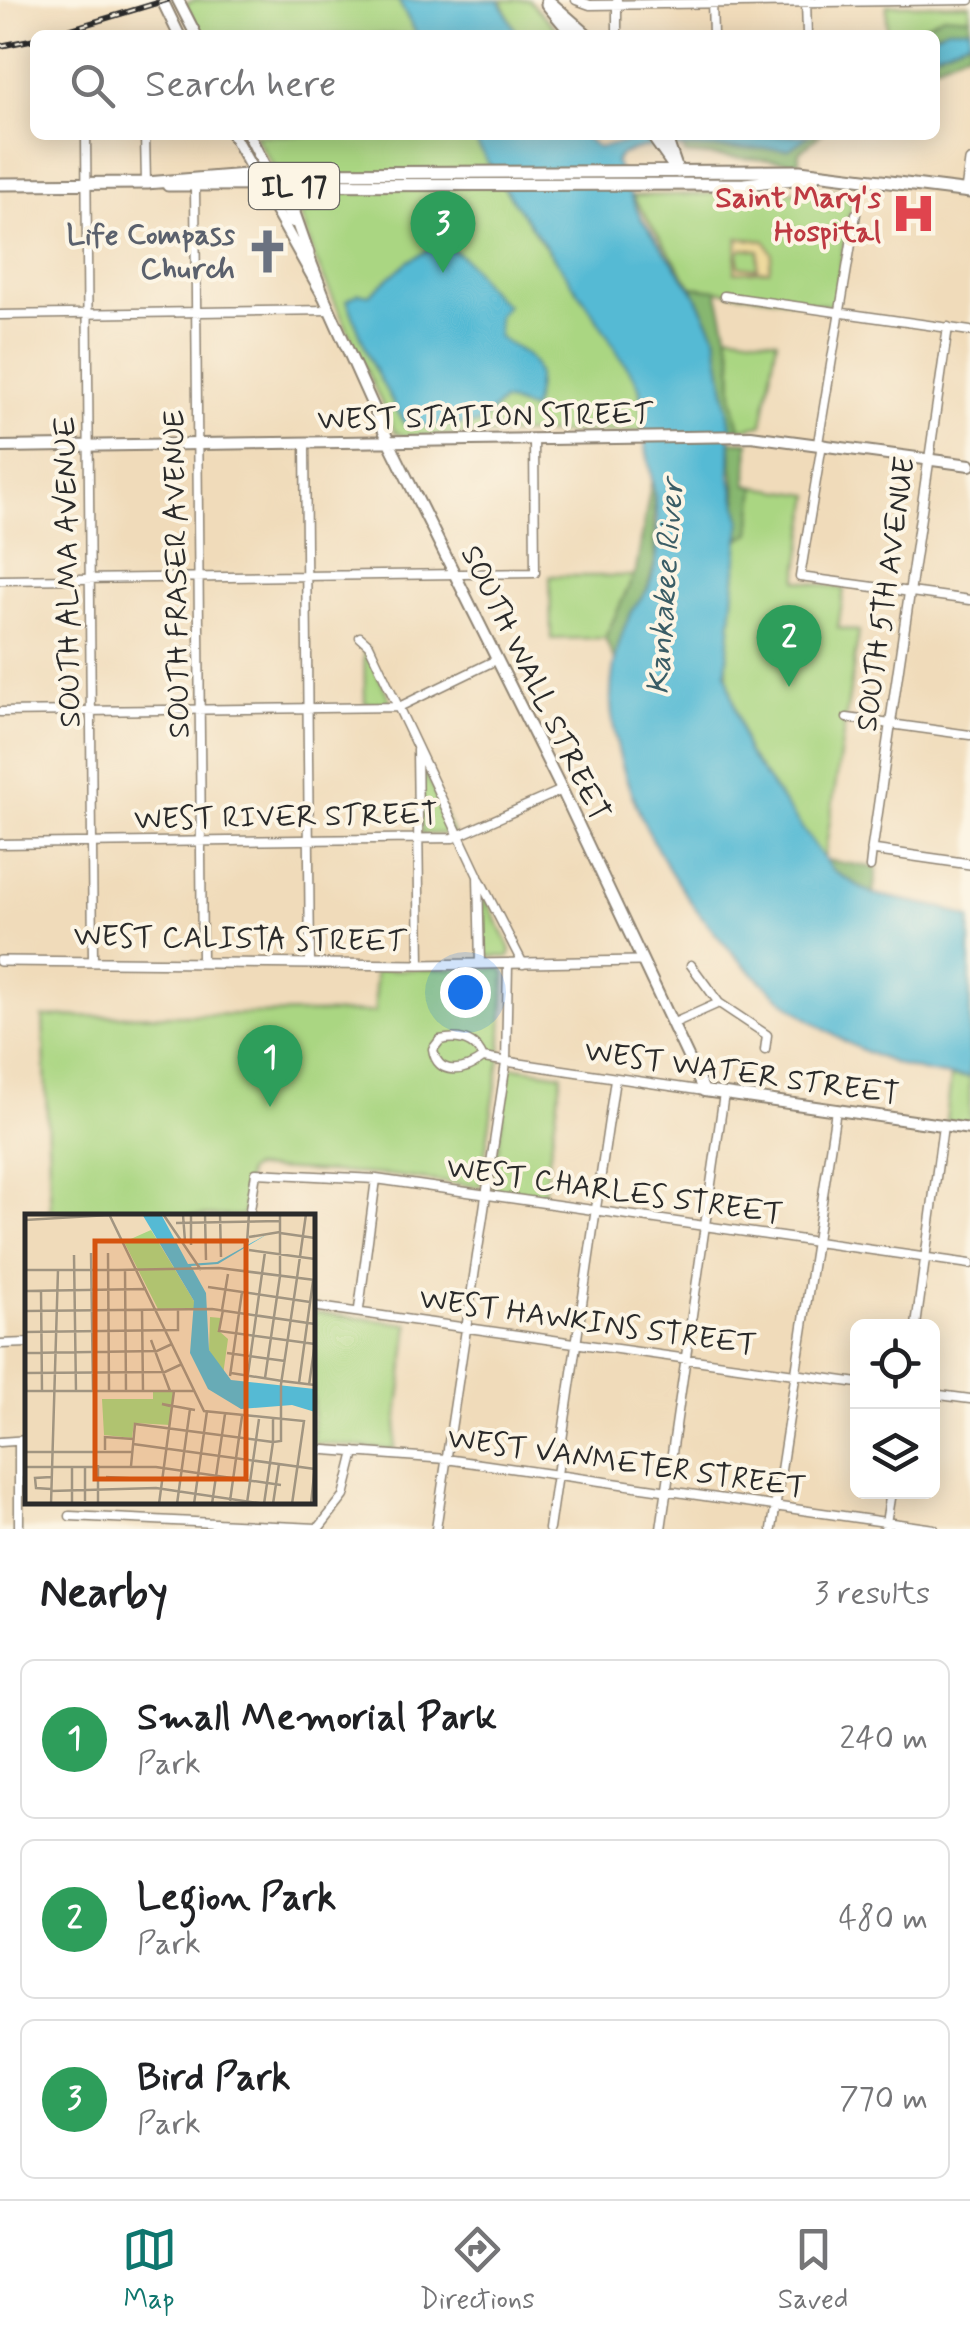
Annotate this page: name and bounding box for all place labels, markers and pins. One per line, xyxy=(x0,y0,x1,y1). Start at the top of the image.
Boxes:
place label: Saint Mary's Hospital xyxy=(715,179,882,252)
pin: 3 xyxy=(410,190,476,273)
hospital icon: Saint Mary's Hospital xyxy=(890,190,938,238)
place label: Life Compass Church xyxy=(67,216,236,289)
church icon: Life Compass Church xyxy=(244,227,292,275)
pin: 2 xyxy=(756,604,822,687)
pin: 1 xyxy=(238,1024,302,1107)

